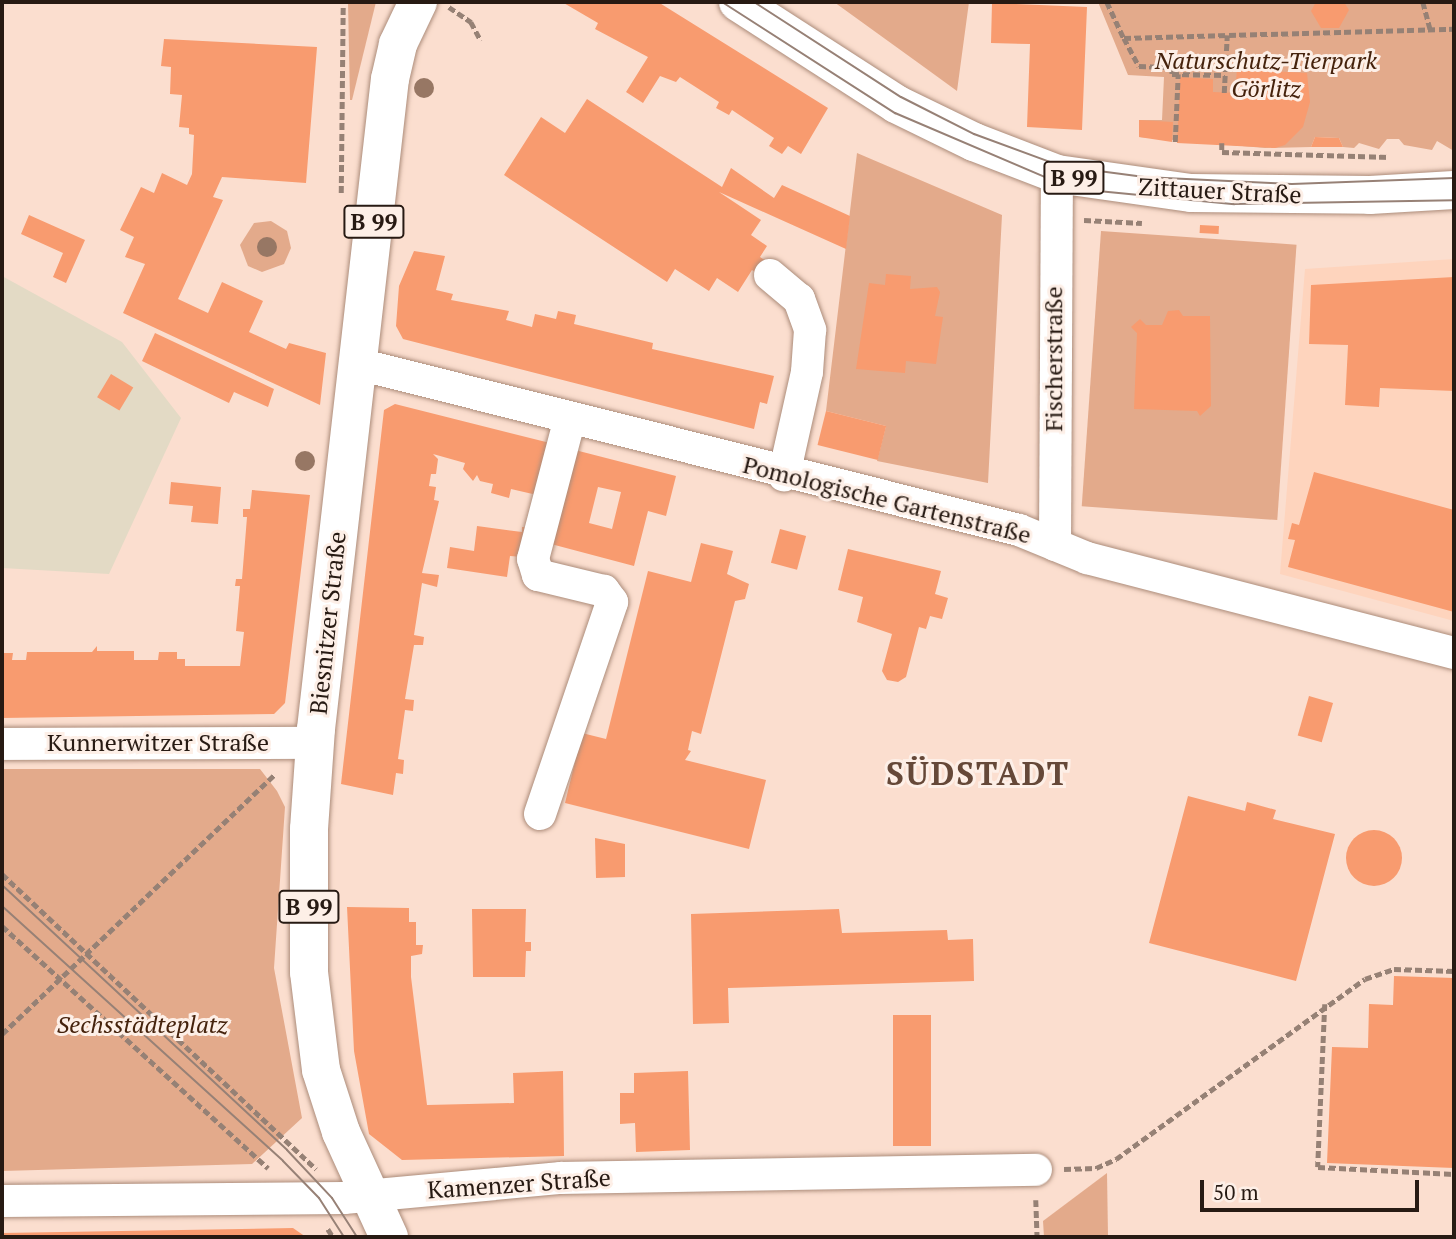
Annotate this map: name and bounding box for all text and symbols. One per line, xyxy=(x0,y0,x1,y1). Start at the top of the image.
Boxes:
park label: Naturschutz-Tierpark Görlitz xyxy=(1155,47,1377,103)
road number: B 99 xyxy=(1042,158,1106,197)
street label: Zittauer Straße xyxy=(1138,172,1302,210)
road number: B 99 xyxy=(342,202,406,242)
street label: Fischerstraße xyxy=(1040,286,1068,432)
street label: Pomologische Gartenstraße xyxy=(740,450,1034,550)
street label: Biesnitzer Straße xyxy=(304,530,352,716)
street label: Kunnerwitzer Straße xyxy=(47,729,269,757)
district label: SÜDSTADT xyxy=(887,754,1069,792)
road number: B 99 xyxy=(278,888,340,926)
park label: Sechsstädteplatz xyxy=(57,1011,227,1039)
street label: Kamenzer Straße xyxy=(426,1163,612,1205)
scale bar xyxy=(1204,1166,1423,1210)
text: 50 m xyxy=(1213,1178,1259,1206)

